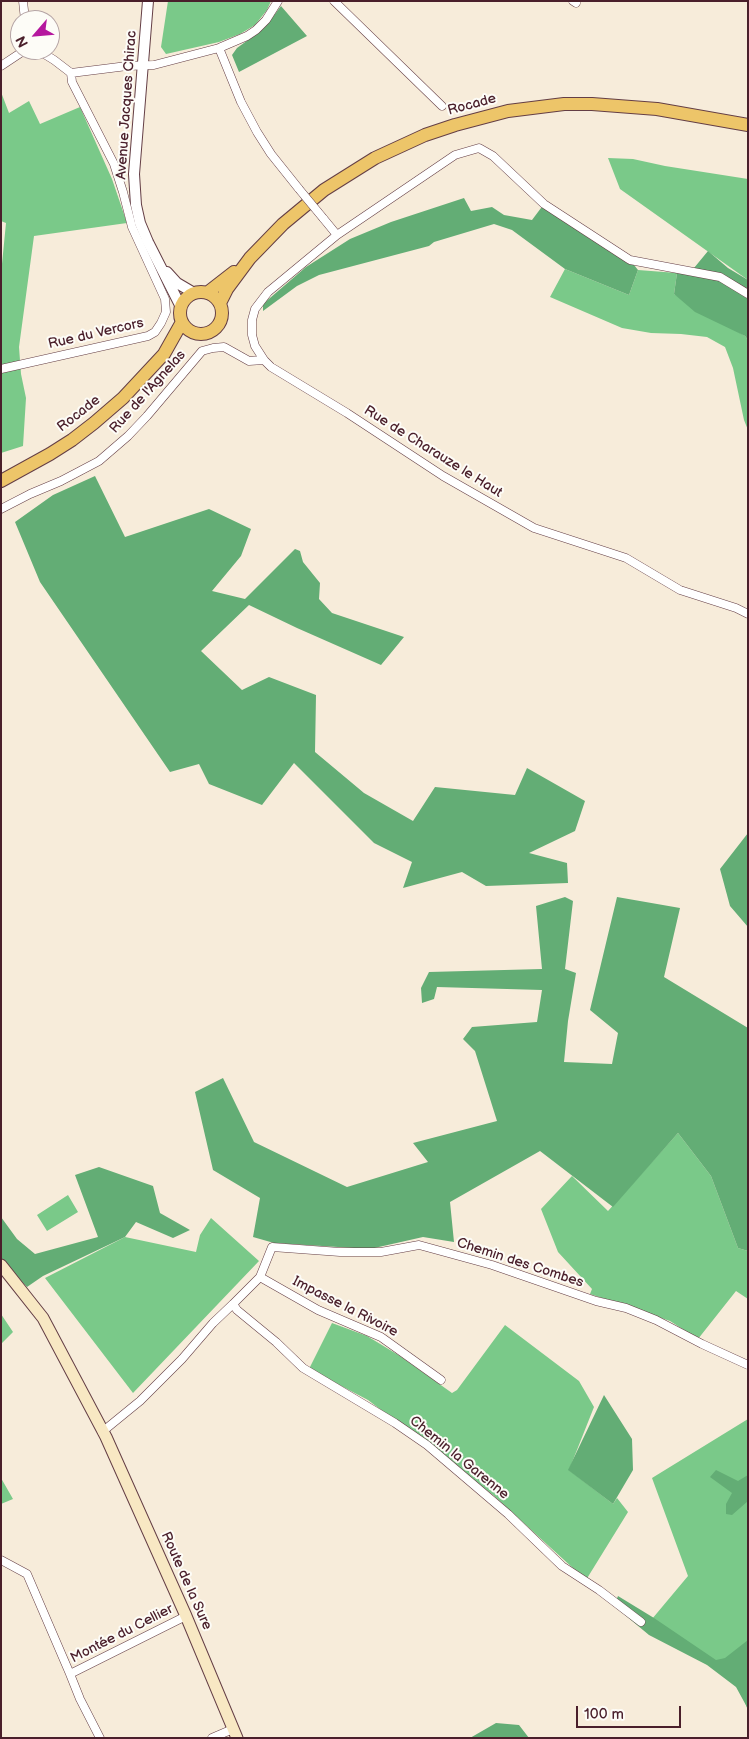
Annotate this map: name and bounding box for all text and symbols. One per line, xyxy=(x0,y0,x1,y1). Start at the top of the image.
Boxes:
north arrow xyxy=(10,10,60,60)
street label: Avenue Jacques Chirac xyxy=(113,30,141,180)
text: N xyxy=(12,33,32,50)
street label: Rocade xyxy=(446,90,498,120)
street label: Rue du Vercors xyxy=(47,315,145,353)
street label: Rue de l'Agnelas xyxy=(106,347,190,437)
street label: Rocade xyxy=(54,392,104,436)
street label: Rue de Charauze le Haut xyxy=(361,402,505,502)
street label: Chemin des Combes xyxy=(454,1235,586,1291)
street label: Impasse la Rivoire xyxy=(289,1273,401,1341)
street label: Chemin la Garenne xyxy=(406,1413,512,1503)
street label: Route de la Sure xyxy=(157,1529,215,1633)
street label: Montée du Cellier xyxy=(68,1601,176,1667)
scale bar xyxy=(579,1696,684,1728)
text: 100 m xyxy=(584,1705,624,1724)

